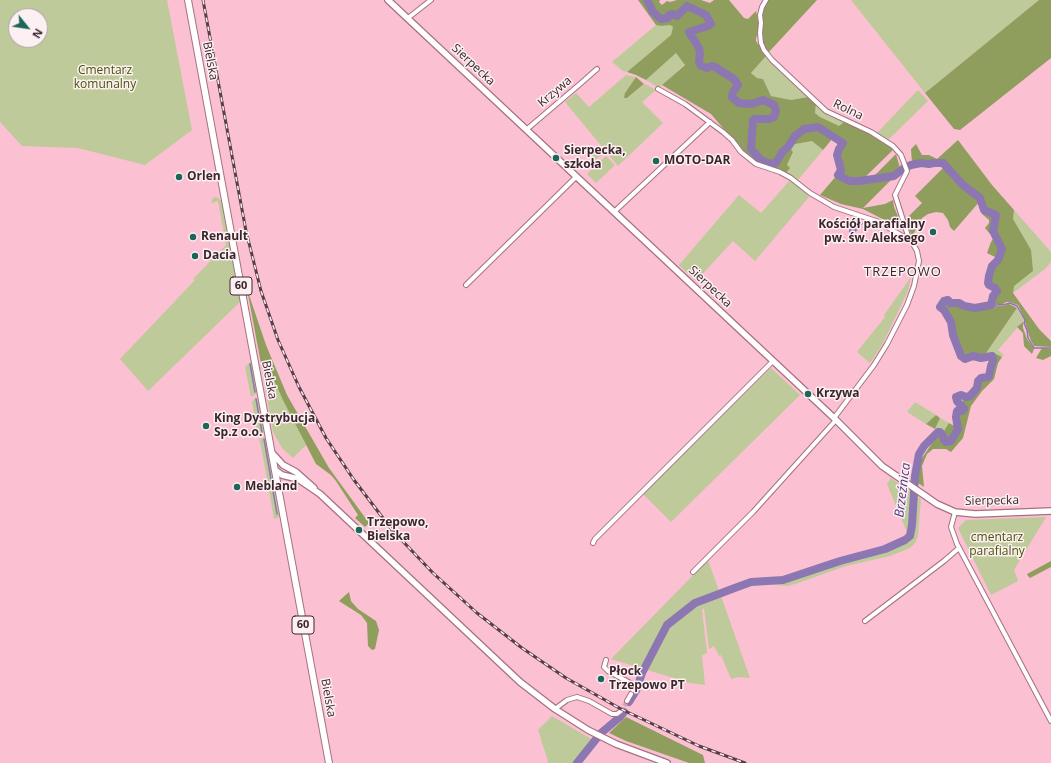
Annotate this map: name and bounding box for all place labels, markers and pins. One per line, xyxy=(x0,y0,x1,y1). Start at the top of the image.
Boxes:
place label: Sierpecka, szkoła xyxy=(564,144,626,172)
marker: Sierpecka, szkoła xyxy=(551,153,561,163)
place label: MOTO-DAR xyxy=(664,154,730,168)
marker: MOTO-DAR xyxy=(651,156,661,166)
place label: Orlen xyxy=(187,170,221,184)
marker: Orlen xyxy=(174,172,184,182)
place label: Kościół parafialny pw. św. Aleksego xyxy=(818,218,925,246)
marker: Kościół parafialny pw. św. Aleksego xyxy=(928,227,938,237)
place label: Renault xyxy=(201,230,248,244)
marker: Renault xyxy=(188,232,198,242)
place label: Dacia xyxy=(203,249,236,263)
marker: Dacia xyxy=(190,251,200,261)
place label: Krzywa xyxy=(816,387,860,401)
marker: Krzywa xyxy=(803,389,813,399)
place label: King Dystrybucja Sp.z o.o. xyxy=(214,412,315,440)
marker: King Dystrybucja Sp.z o.o. xyxy=(201,421,211,431)
place label: Mebland xyxy=(245,480,297,494)
marker: Mebland xyxy=(232,482,242,492)
place label: Trzepowo, Bielska xyxy=(367,516,428,544)
marker: Trzepowo, Bielska xyxy=(354,525,364,535)
place label: Płock Trzepowo PT xyxy=(609,665,685,693)
marker: Płock Trzepowo PT xyxy=(596,674,606,684)

